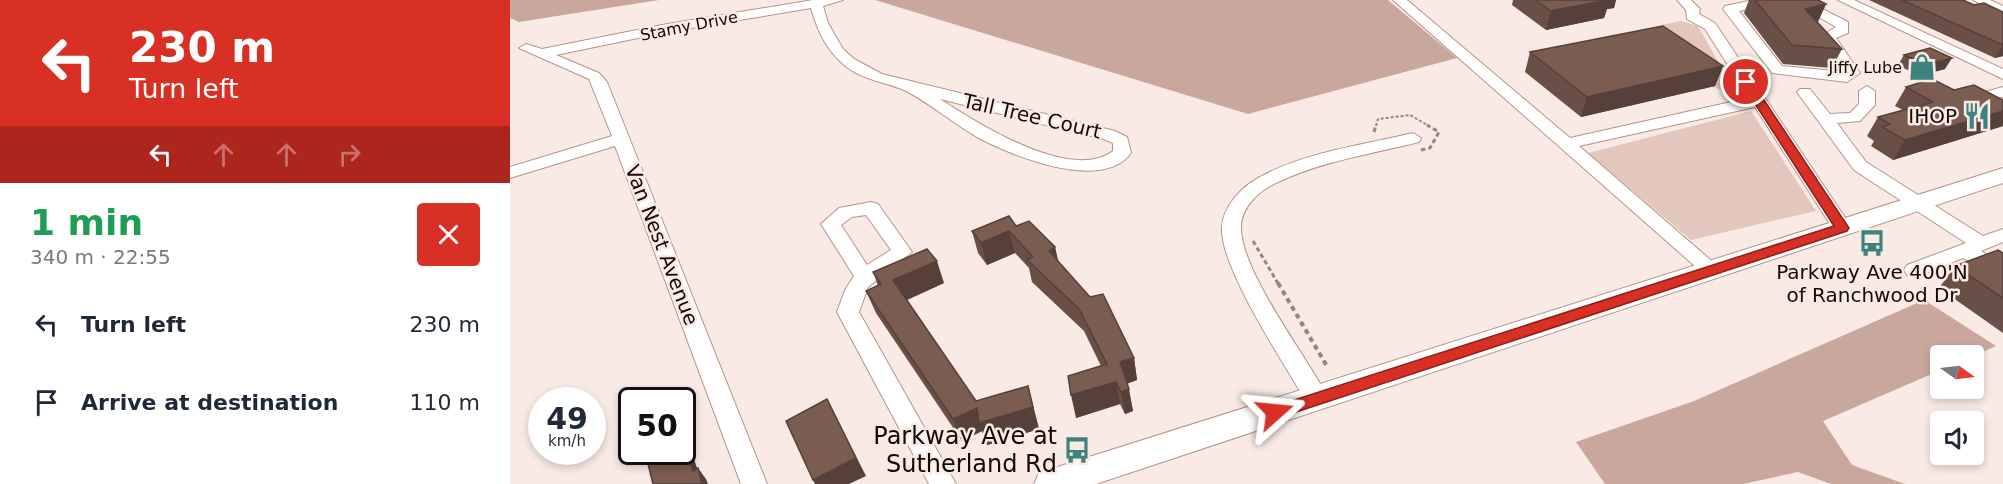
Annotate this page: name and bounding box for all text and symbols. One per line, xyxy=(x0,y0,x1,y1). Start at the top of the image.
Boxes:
street label: Stamy Drive xyxy=(639,7,739,45)
text: 230 m xyxy=(129,23,275,72)
icon: left xyxy=(30,24,108,102)
shop icon: Jiffy Lube xyxy=(1907,52,1937,82)
pin xyxy=(1720,56,1771,107)
place label: Jiffy Lube xyxy=(1827,58,1902,77)
icon: arrive xyxy=(1729,65,1762,98)
text: Turn left xyxy=(129,73,239,104)
street label: Tall Tree Court xyxy=(959,88,1104,144)
restaurant icon: IHOP xyxy=(1962,101,1992,131)
place label: IHOP xyxy=(1908,104,1957,128)
icon: left xyxy=(144,138,177,171)
icon: ahead xyxy=(207,138,240,171)
icon: ahead xyxy=(270,138,303,171)
icon: right xyxy=(333,138,366,171)
street label: Van Nest Avenue xyxy=(620,162,704,328)
text: 1 min xyxy=(30,202,143,243)
button: close xyxy=(417,203,480,266)
bus stop icon: Parkway Ave 400'N of Ranchwood Dr xyxy=(1857,228,1887,258)
text: 340 m · 22:55 xyxy=(30,245,171,269)
place label: Parkway Ave 400'N of Ranchwood Dr xyxy=(1776,260,1968,307)
icon: left xyxy=(30,308,63,341)
text: Turn left xyxy=(81,312,186,337)
text: 230 m xyxy=(410,312,480,337)
north arrow xyxy=(1930,345,1984,399)
map controls xyxy=(1930,345,1984,465)
position arrow xyxy=(1243,380,1307,444)
icon: arrive xyxy=(30,386,63,419)
speed limit sign: 50 xyxy=(618,387,696,465)
text: Arrive at destination xyxy=(81,390,338,415)
text: 110 m xyxy=(410,390,480,415)
text: 49 xyxy=(546,401,588,436)
button: sound xyxy=(1930,411,1984,465)
place label: Parkway Ave at Sutherland Rd xyxy=(873,422,1057,478)
text: km/h xyxy=(548,432,586,450)
bus stop icon: Parkway Ave at Sutherland Rd xyxy=(1062,435,1092,465)

